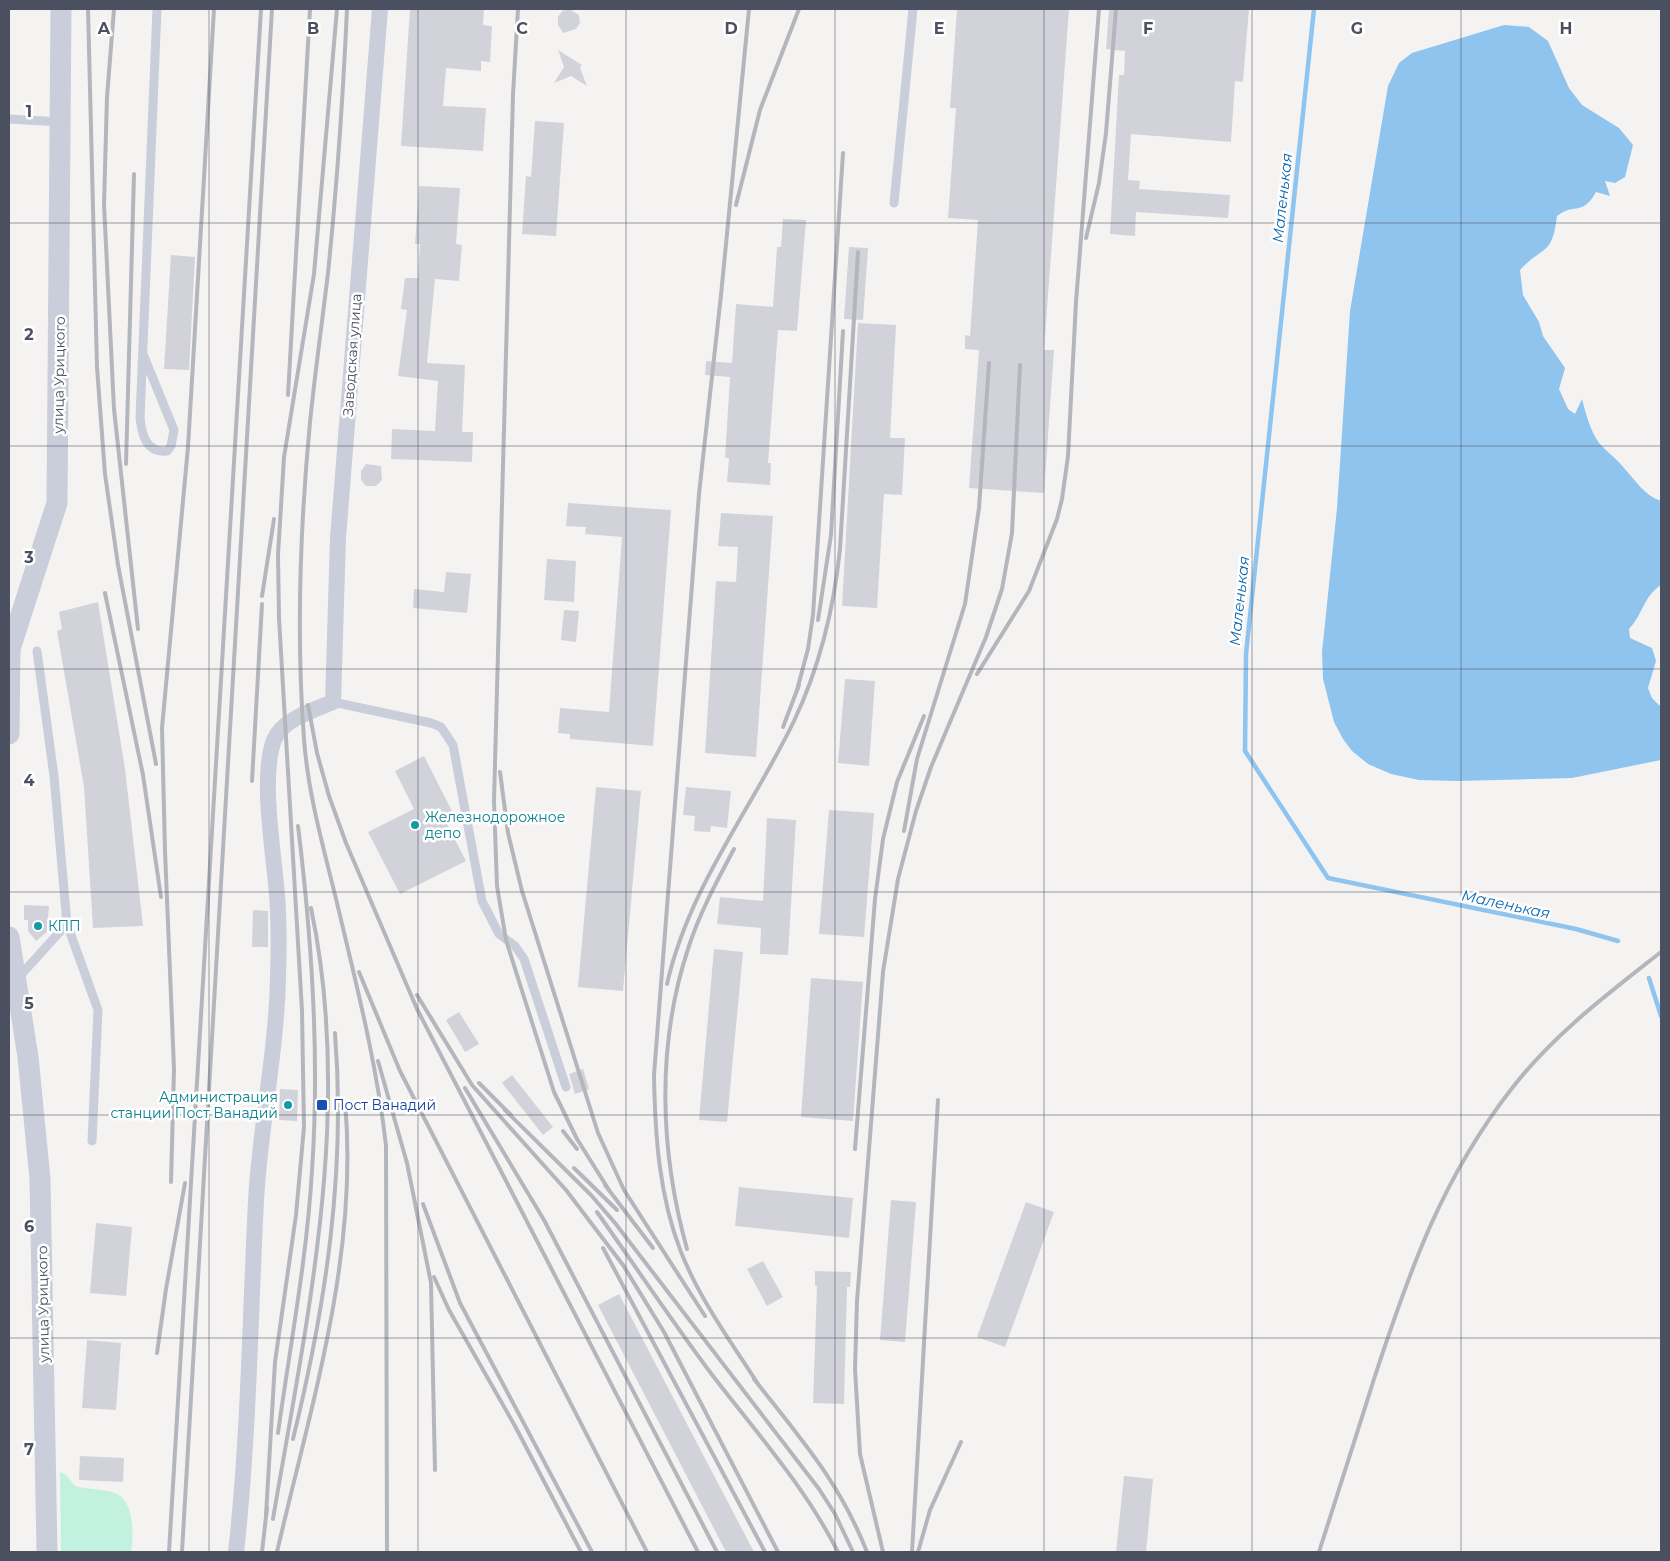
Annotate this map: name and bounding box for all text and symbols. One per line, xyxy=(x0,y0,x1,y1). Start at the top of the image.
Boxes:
text: A xyxy=(97,19,111,38)
text: B xyxy=(307,19,319,38)
text: C xyxy=(516,19,528,38)
text: D xyxy=(724,19,738,38)
text: E xyxy=(934,19,944,38)
text: F xyxy=(1143,19,1153,38)
text: G xyxy=(1351,19,1363,38)
text: H xyxy=(1560,19,1572,38)
text: 1 xyxy=(26,102,32,121)
water label: Маленькая xyxy=(1268,152,1296,244)
street label: Заводская улица xyxy=(339,293,365,417)
street label: улица Урицкого xyxy=(49,316,69,435)
text: 2 xyxy=(24,325,34,344)
text: 3 xyxy=(23,548,34,567)
water label: Маленькая xyxy=(1225,555,1253,647)
text: 4 xyxy=(23,771,35,790)
place label: Железнодорожное депо xyxy=(425,808,565,842)
marker: Железнодорожное депо xyxy=(409,819,421,831)
water label: Маленькая xyxy=(1460,885,1552,923)
place label: КПП xyxy=(48,917,81,935)
marker: КПП xyxy=(32,920,44,932)
text: 5 xyxy=(24,994,34,1013)
place label: Администрация станции Пост Ванадий xyxy=(110,1088,278,1122)
place label: Пост Ванадий xyxy=(333,1096,436,1114)
marker: Пост Ванадий xyxy=(315,1098,329,1112)
marker: Администрация станции Пост Ванадий xyxy=(282,1099,294,1111)
text: 6 xyxy=(24,1217,34,1236)
street label: улица Урицкого xyxy=(33,1245,53,1364)
text: 7 xyxy=(24,1440,34,1459)

